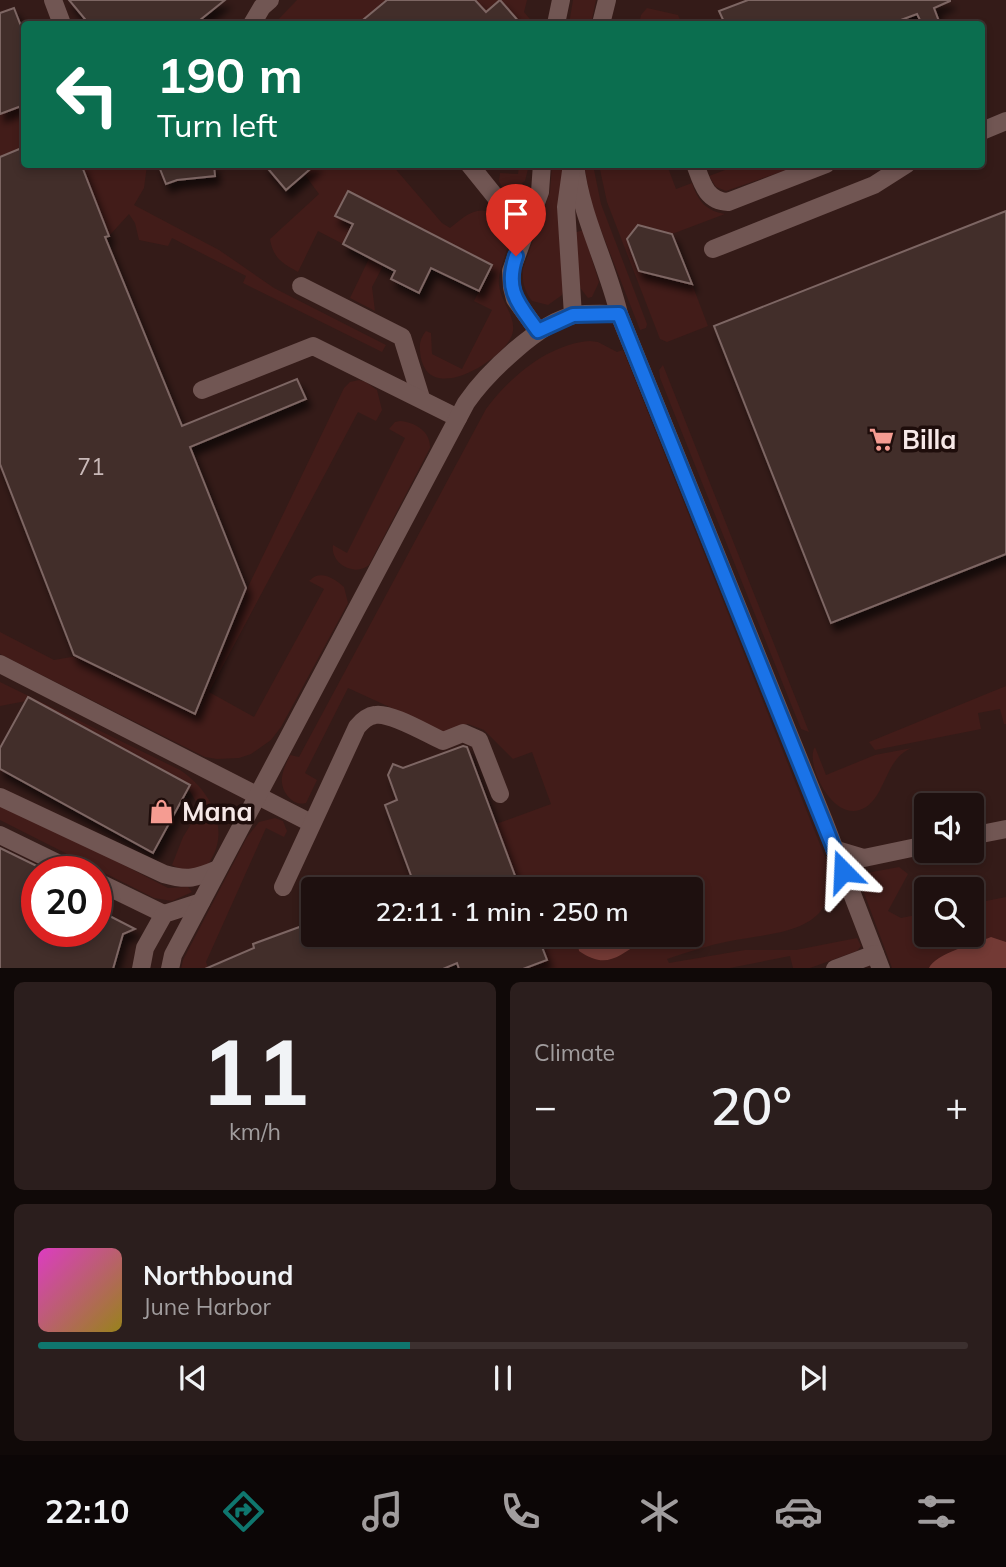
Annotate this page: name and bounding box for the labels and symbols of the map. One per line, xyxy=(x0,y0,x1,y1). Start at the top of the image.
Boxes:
pin xyxy=(486,184,546,256)
place label: Billa xyxy=(902,423,956,456)
supermarket icon: Billa xyxy=(868,426,896,454)
house number: 71 xyxy=(77,452,105,481)
place label: Mana xyxy=(182,795,253,828)
shop icon: Mana xyxy=(148,798,176,826)
position arrow xyxy=(806,834,880,908)
speed limit sign: 20 xyxy=(21,856,112,947)

